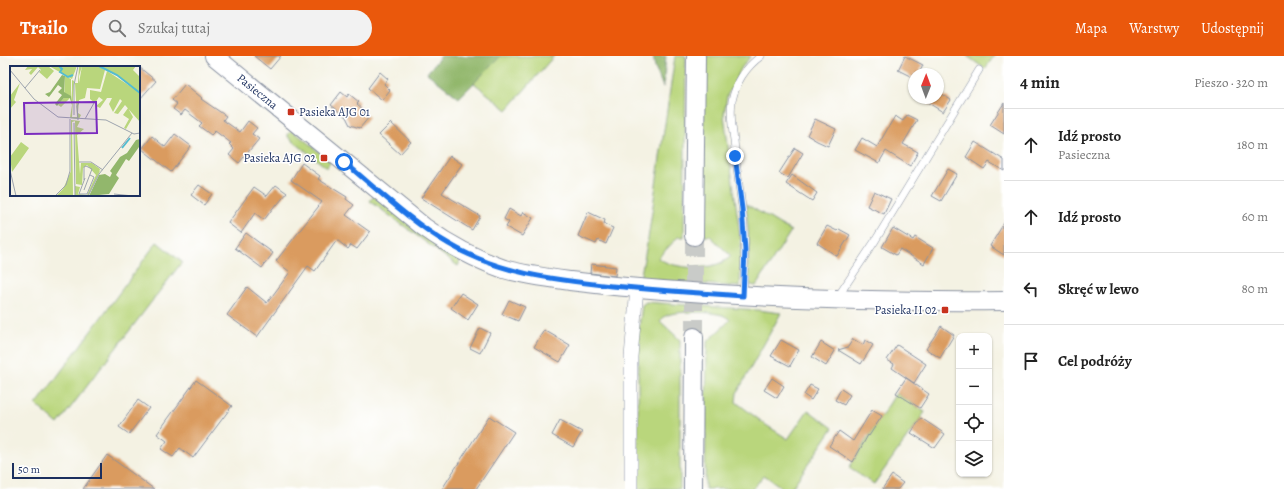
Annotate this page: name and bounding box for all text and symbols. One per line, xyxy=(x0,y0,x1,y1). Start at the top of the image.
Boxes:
search box xyxy=(92,10,372,46)
text: Trailo xyxy=(20,15,68,41)
icon: search xyxy=(106,17,128,39)
text: Szukaj tutaj xyxy=(138,18,210,38)
text: Mapa xyxy=(1075,19,1107,38)
text: Warstwy xyxy=(1129,19,1179,38)
text: Udostępnij xyxy=(1201,19,1264,38)
inset map xyxy=(10,66,140,196)
north arrow xyxy=(908,68,944,104)
street label: Pasieczna xyxy=(234,70,282,113)
text: 4 min xyxy=(1020,71,1060,94)
text: Pieszo · 320 m xyxy=(1194,74,1268,91)
place label: Pasieka AJG 01 xyxy=(299,104,370,120)
marker: Pasieka AJG 01 xyxy=(286,107,296,117)
text: Idź prosto xyxy=(1058,126,1121,146)
icon: ahead xyxy=(1020,134,1042,156)
text: 180 m xyxy=(1237,136,1268,153)
text: Pasieczna xyxy=(1058,146,1110,163)
route end xyxy=(726,147,744,165)
place label: Pasieka AJG 02 xyxy=(243,150,316,166)
marker: Pasieka AJG 02 xyxy=(319,153,329,163)
route start xyxy=(335,153,353,171)
icon: ahead xyxy=(1020,206,1042,228)
text: Idź prosto xyxy=(1058,207,1121,227)
text: 60 m xyxy=(1242,208,1268,225)
icon: left xyxy=(1020,278,1042,300)
text: Skręć w lewo xyxy=(1058,279,1139,299)
text: 80 m xyxy=(1241,280,1268,297)
place label: Pasieka II 02 xyxy=(875,302,937,318)
marker: Pasieka II 02 xyxy=(940,305,950,315)
map controls xyxy=(956,333,992,477)
button: + xyxy=(956,333,992,369)
icon: arrive xyxy=(1020,350,1042,372)
text: Cel podróży xyxy=(1058,351,1132,371)
button: − xyxy=(956,369,992,405)
button: locate xyxy=(956,405,992,441)
button: layers xyxy=(956,441,992,477)
scale bar xyxy=(12,461,102,480)
text: 50 m xyxy=(18,462,40,477)

